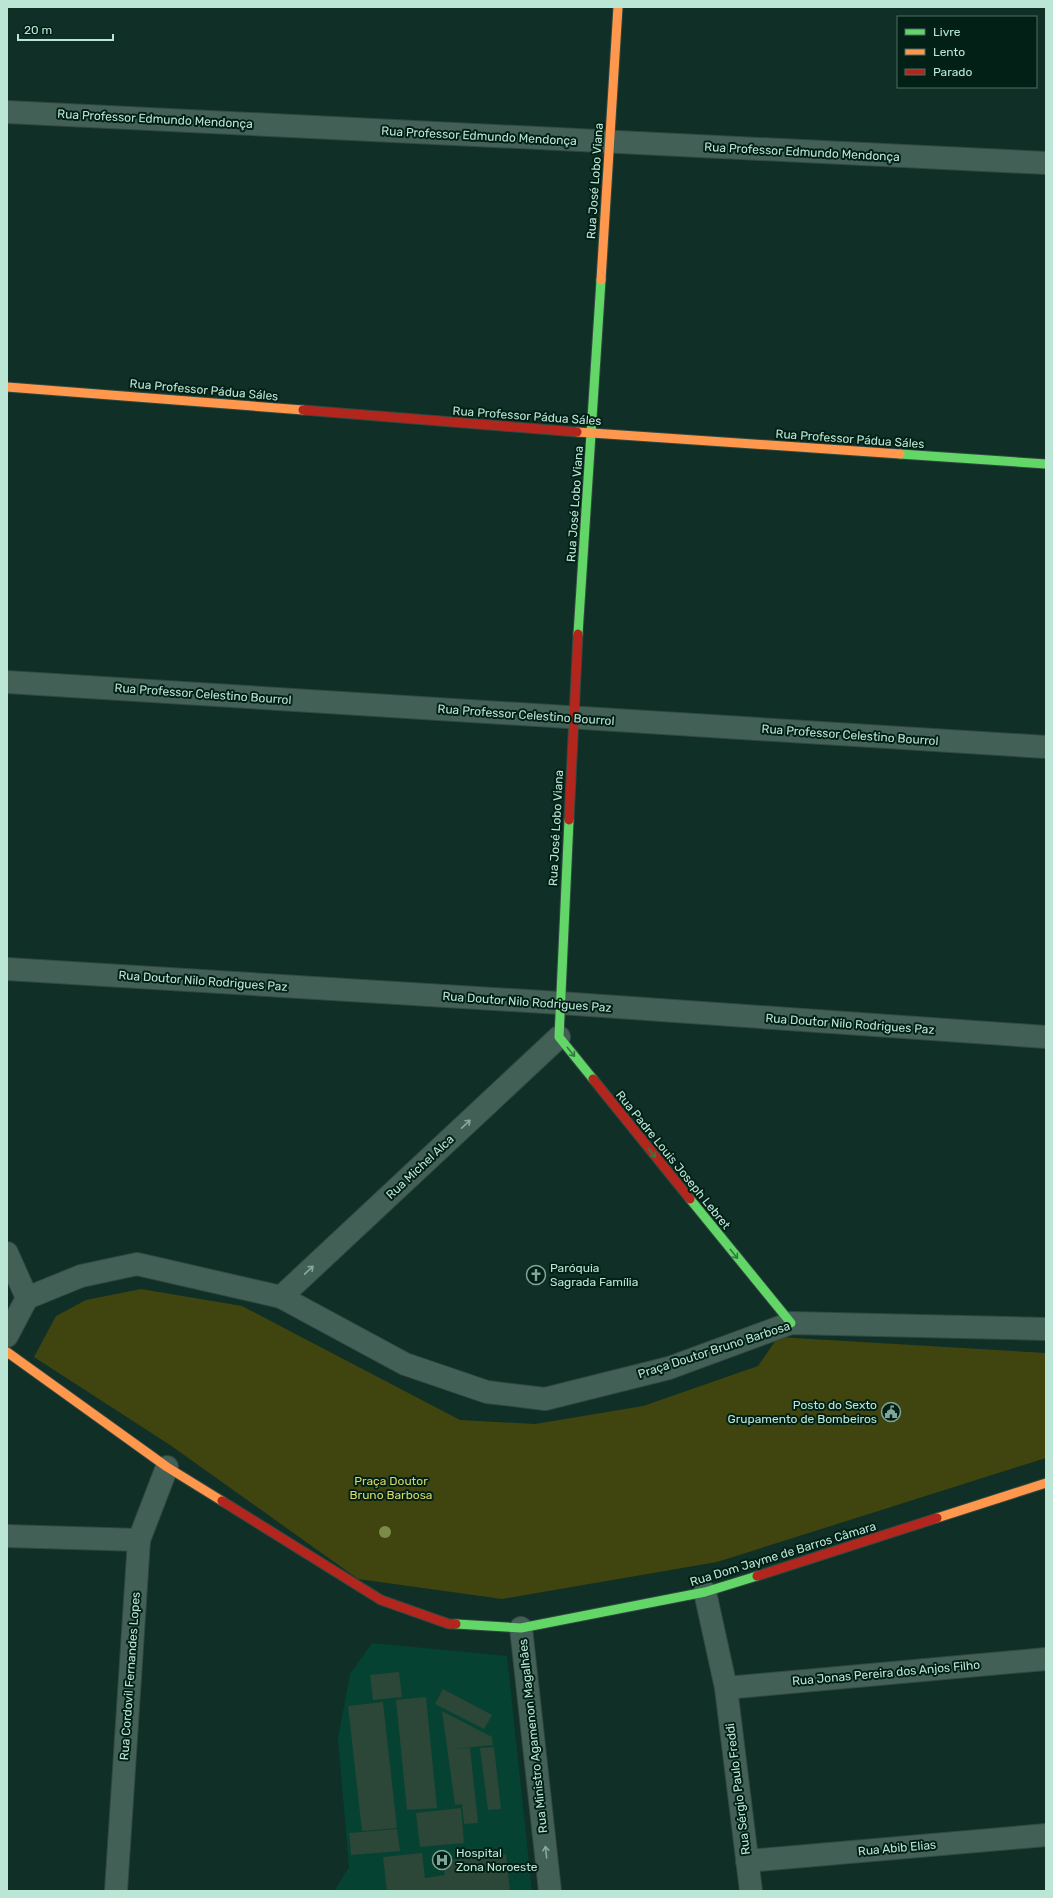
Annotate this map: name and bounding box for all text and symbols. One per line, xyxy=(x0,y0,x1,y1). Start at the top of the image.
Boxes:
scale bar xyxy=(18,16,113,42)
legend xyxy=(897,16,1037,88)
text: 20 m xyxy=(24,23,52,37)
text: Livre xyxy=(933,25,961,39)
text: Lento xyxy=(933,45,965,59)
text: Parado xyxy=(933,65,972,79)
street label: Rua Professor Edmundo Mendonça xyxy=(57,107,253,131)
street label: Rua José Lobo Viana xyxy=(584,122,606,240)
street label: Rua Professor Edmundo Mendonça xyxy=(381,124,577,148)
street label: Rua Professor Edmundo Mendonça xyxy=(704,140,900,164)
street label: Rua Professor Pádua Sáles xyxy=(129,377,279,403)
street label: Rua Professor Pádua Sáles xyxy=(452,404,602,428)
street label: Rua Professor Pádua Sáles xyxy=(775,427,925,451)
street label: Rua José Lobo Viana xyxy=(564,445,586,563)
street label: Rua Professor Celestino Bourrol xyxy=(114,681,292,707)
street label: Rua Professor Celestino Bourrol xyxy=(437,702,615,728)
street label: Rua Professor Celestino Bourrol xyxy=(761,722,939,748)
street label: Rua José Lobo Viana xyxy=(546,770,566,886)
street label: Rua Doutor Nilo Rodrigues Paz xyxy=(118,968,288,994)
street label: Rua Doutor Nilo Rodrigues Paz xyxy=(442,989,612,1015)
street label: Rua Doutor Nilo Rodrigues Paz xyxy=(765,1011,935,1037)
one-way arrow xyxy=(566,1047,575,1058)
street label: Rua Padre Louis Joseph Lebret xyxy=(613,1088,733,1232)
one-way arrow xyxy=(461,1119,471,1129)
street label: Rua Michel Alca xyxy=(383,1132,457,1202)
one-way arrow xyxy=(648,1148,657,1159)
one-way arrow xyxy=(730,1249,739,1259)
place label: Paróquia Sagrada Família xyxy=(550,1261,638,1289)
church icon: Paróquia Sagrada Família xyxy=(525,1264,547,1286)
one-way arrow xyxy=(304,1266,314,1275)
street label: Praça Doutor Bruno Barbosa xyxy=(636,1319,792,1381)
place label: Posto do Sexto Grupamento de Bombeiros xyxy=(728,1398,877,1426)
public building icon: Posto do Sexto Grupamento de Bombeiros xyxy=(880,1401,902,1423)
park label: Praça Doutor Bruno Barbosa xyxy=(350,1474,432,1502)
street label: Rua Dom Jayme de Barros Câmara xyxy=(688,1519,878,1589)
street label: Rua Cordovil Fernandes Lopes xyxy=(117,1591,143,1761)
street label: Rua Ministro Agamenon Magalhães xyxy=(516,1638,550,1834)
street label: Rua Jonas Pereira dos Anjos Filho xyxy=(791,1658,981,1688)
street label: Rua Sérgio Paulo Freddi xyxy=(723,1722,753,1856)
street label: Rua Abib Elias xyxy=(857,1838,937,1858)
place label: Hospital Zona Noroeste xyxy=(456,1846,538,1874)
one-way arrow xyxy=(542,1846,550,1859)
hospital icon: Hospital Zona Noroeste xyxy=(431,1849,453,1871)

